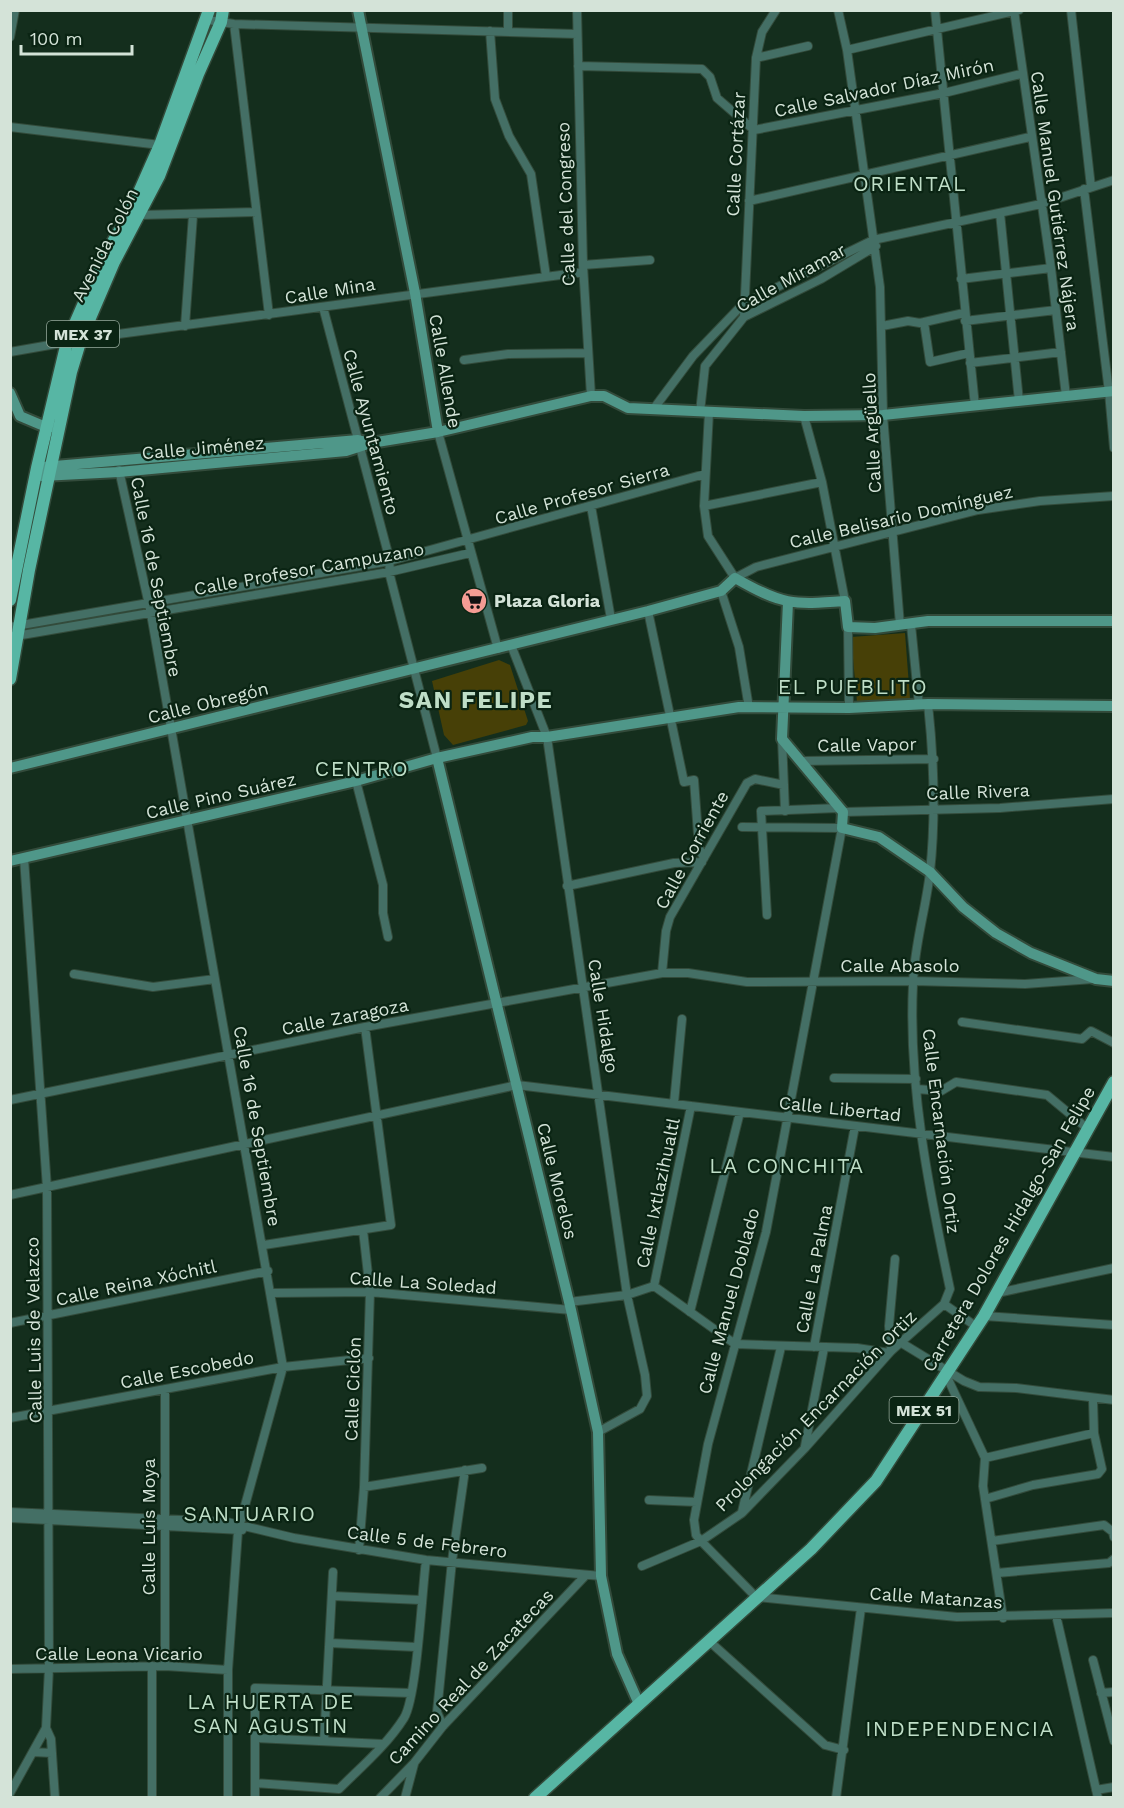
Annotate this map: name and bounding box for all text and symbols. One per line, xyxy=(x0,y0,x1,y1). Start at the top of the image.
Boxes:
scale bar xyxy=(21,18,132,56)
text: 100 m xyxy=(30,28,83,49)
street label: Calle Salvador Díaz Mirón xyxy=(772,54,996,121)
street label: Calle Manuel Gutiérrez Nájera xyxy=(1027,70,1084,332)
street label: Calle Cortázar xyxy=(722,91,749,217)
street label: Calle del Congreso xyxy=(552,122,579,287)
district label: ORIENTAL xyxy=(853,171,967,196)
street label: Avenida Colón xyxy=(67,184,142,305)
street label: Calle Miramar xyxy=(732,239,849,316)
street label: Calle Mina xyxy=(283,273,377,308)
street label: Calle Allende xyxy=(425,312,466,430)
road number: MEX 37 xyxy=(47,321,119,347)
street label: Calle Ayuntamiento xyxy=(339,346,404,517)
street label: Calle Argüello xyxy=(858,372,885,494)
street label: Calle Jiménez xyxy=(141,432,265,463)
street label: Calle Profesor Sierra xyxy=(492,459,672,528)
street label: Calle 16 de Septiembre xyxy=(127,475,186,679)
street label: Calle Belisario Domínguez xyxy=(787,481,1015,552)
street label: Calle Profesor Campuzano xyxy=(192,538,426,599)
supermarket icon: Plaza Gloria xyxy=(459,586,489,616)
place label: Plaza Gloria xyxy=(494,590,601,611)
district label: EL PUEBLITO xyxy=(778,674,928,699)
street label: Calle Obregón xyxy=(145,677,270,728)
district label: SAN FELIPE xyxy=(399,686,553,714)
street label: Calle Vapor xyxy=(817,733,917,756)
district label: CENTRO xyxy=(315,756,409,781)
street label: Calle Pino Suárez xyxy=(144,768,298,823)
street label: Calle Rivera xyxy=(926,779,1030,804)
street label: Calle Corriente xyxy=(650,787,733,913)
street label: Calle Abasolo xyxy=(840,955,960,976)
street label: Calle Hidalgo xyxy=(584,957,623,1075)
street label: Calle Zaragoza xyxy=(280,994,410,1039)
street label: Calle 16 de Septiembre xyxy=(230,1024,285,1228)
street label: Calle Encarnación Ortiz xyxy=(918,1027,965,1235)
street label: Carretera Dolores Hidalgo-San Felipe xyxy=(918,1082,1099,1375)
street label: Calle Libertad xyxy=(778,1092,902,1125)
street label: Calle Ixtlazihualtl xyxy=(631,1115,684,1270)
street label: Calle Morelos xyxy=(533,1120,582,1241)
district label: LA CONCHITA xyxy=(709,1153,865,1178)
street label: Calle La Palma xyxy=(791,1203,836,1335)
street label: Calle Manuel Doblado xyxy=(694,1205,764,1396)
street label: Calle Luis de Velazco xyxy=(21,1237,46,1423)
street label: Calle Reina Xóchitl xyxy=(54,1255,219,1310)
street label: Calle La Soledad xyxy=(349,1267,497,1298)
street label: Prolongación Encarnación Ortiz xyxy=(711,1306,921,1516)
street label: Calle Ciclón xyxy=(340,1336,365,1442)
street label: Calle Escobedo xyxy=(118,1346,256,1393)
road number: MEX 51 xyxy=(890,1397,958,1423)
street label: Calle Luis Moya xyxy=(138,1458,159,1596)
district label: SANTUARIO xyxy=(184,1501,316,1526)
street label: Calle 5 de Febrero xyxy=(346,1521,508,1562)
street label: Calle Matanzas xyxy=(869,1582,1003,1613)
street label: Camino Real de Zacatecas xyxy=(384,1584,558,1769)
street label: Calle Leona Vicario xyxy=(35,1643,203,1664)
district label: LA HUERTA DE SAN AGUSTIN xyxy=(187,1689,355,1738)
district label: INDEPENDENCIA xyxy=(865,1716,1055,1741)

